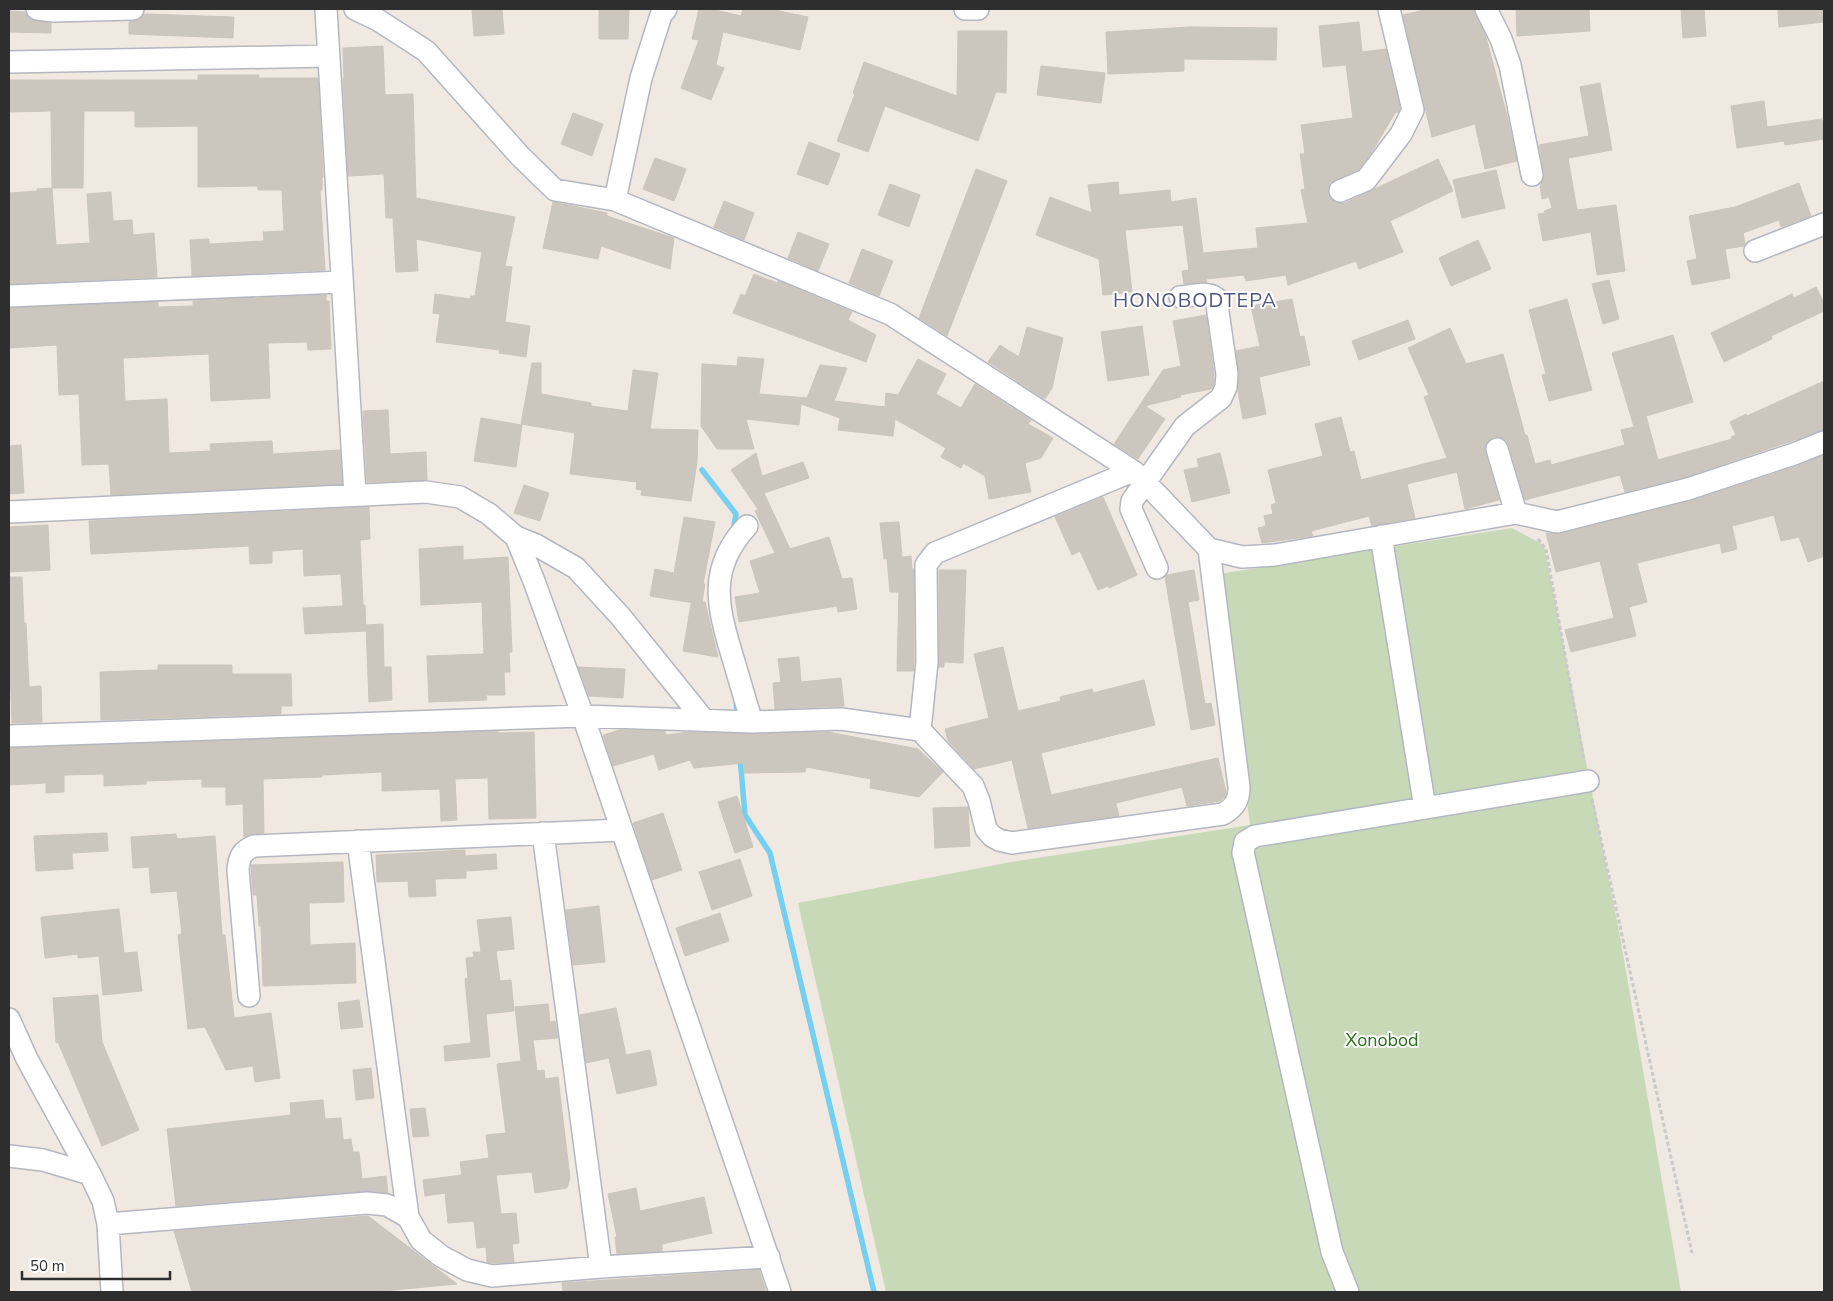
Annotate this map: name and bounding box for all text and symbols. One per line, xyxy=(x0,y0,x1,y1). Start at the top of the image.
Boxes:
district label: HONOBODTEPA xyxy=(1113,287,1277,314)
park label: Xonobod xyxy=(1346,1028,1418,1052)
scale bar xyxy=(22,1248,170,1280)
text: 50 m xyxy=(30,1256,65,1276)

